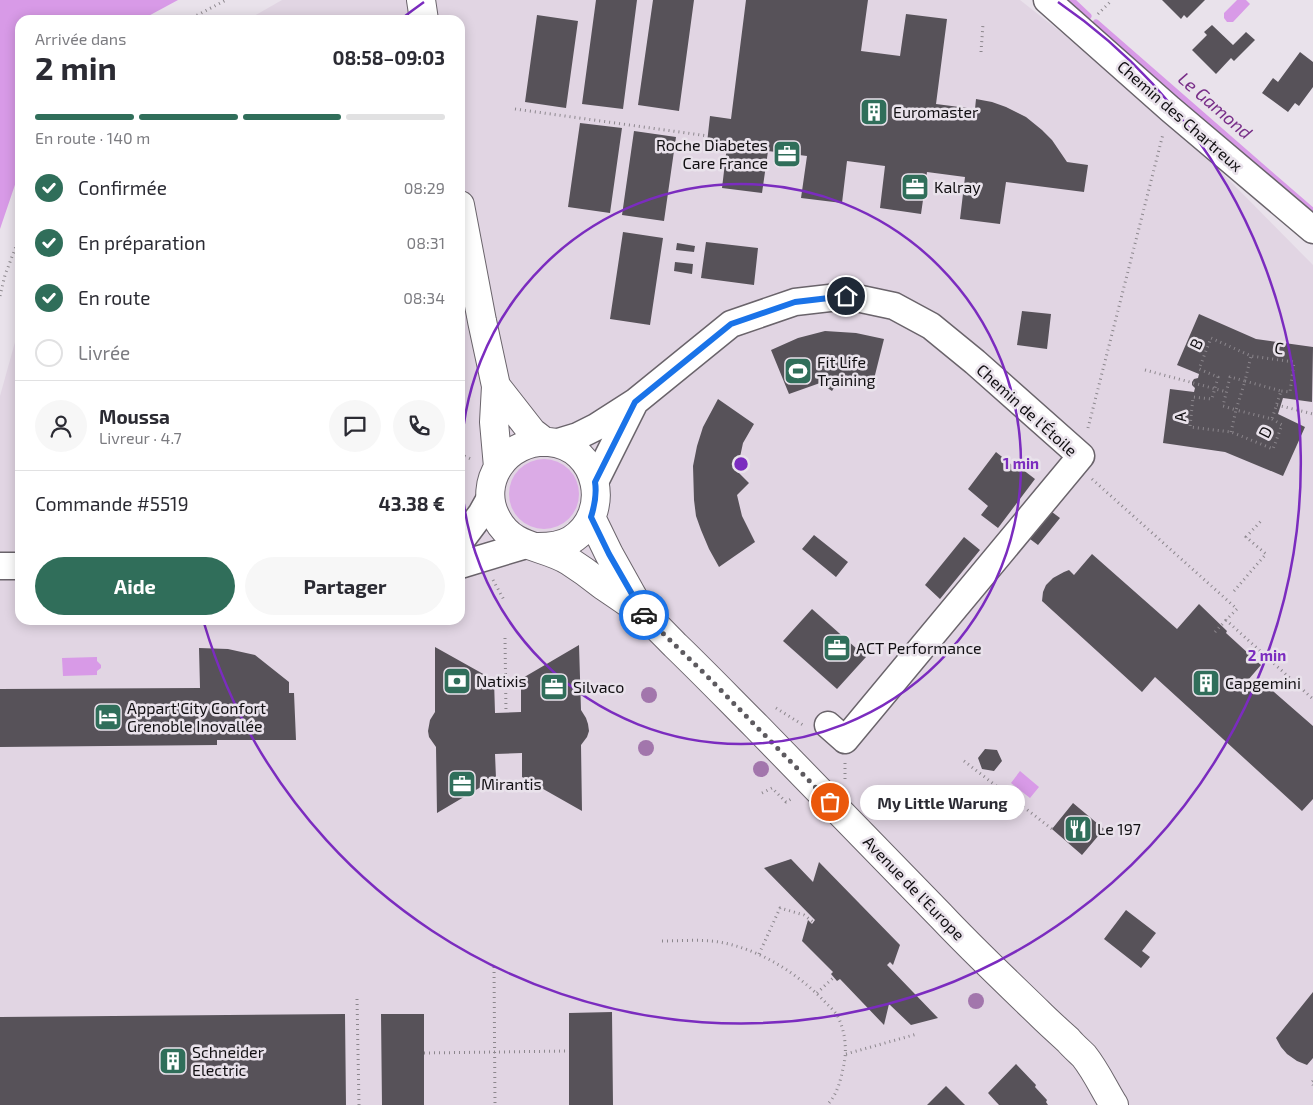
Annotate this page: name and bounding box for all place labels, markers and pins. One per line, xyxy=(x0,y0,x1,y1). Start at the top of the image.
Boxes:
building icon: Euromaster xyxy=(859,97,889,127)
place label: Euromaster xyxy=(893,102,979,121)
place label: Roche Diabetes Care France xyxy=(656,135,768,172)
office icon: Roche Diabetes Care France xyxy=(772,139,802,169)
office icon: Kalray xyxy=(900,172,930,202)
place label: Kalray xyxy=(934,177,981,196)
pin xyxy=(825,275,867,317)
place label: Fit Life Training xyxy=(817,352,876,389)
sports icon: Fit Life Training xyxy=(783,356,813,386)
centre of rings xyxy=(732,455,750,473)
office icon: ACT Performance xyxy=(822,633,852,663)
place label: ACT Performance xyxy=(856,638,982,657)
bank icon: Natixis xyxy=(442,666,472,696)
building icon: Capgemini xyxy=(1191,668,1221,698)
place label: Natixis xyxy=(476,671,527,690)
office icon: Silvaco xyxy=(539,672,569,702)
place label: Capgemini xyxy=(1225,673,1301,692)
place label: Silvaco xyxy=(573,677,624,696)
place label: Appart'City Confort Grenoble Inovallée xyxy=(127,698,266,735)
hotel icon: Appart'City Confort Grenoble Inovallée xyxy=(93,702,123,732)
office icon: Mirantis xyxy=(447,769,477,799)
place label: Mirantis xyxy=(481,774,542,793)
pin xyxy=(809,781,851,823)
callout: My Little Warung xyxy=(860,784,1025,820)
restaurant icon: Le 197 xyxy=(1063,814,1093,844)
place label: Le 197 xyxy=(1097,819,1141,838)
place label: Schneider Electric xyxy=(192,1042,265,1079)
building icon: Schneider Electric xyxy=(158,1046,188,1076)

